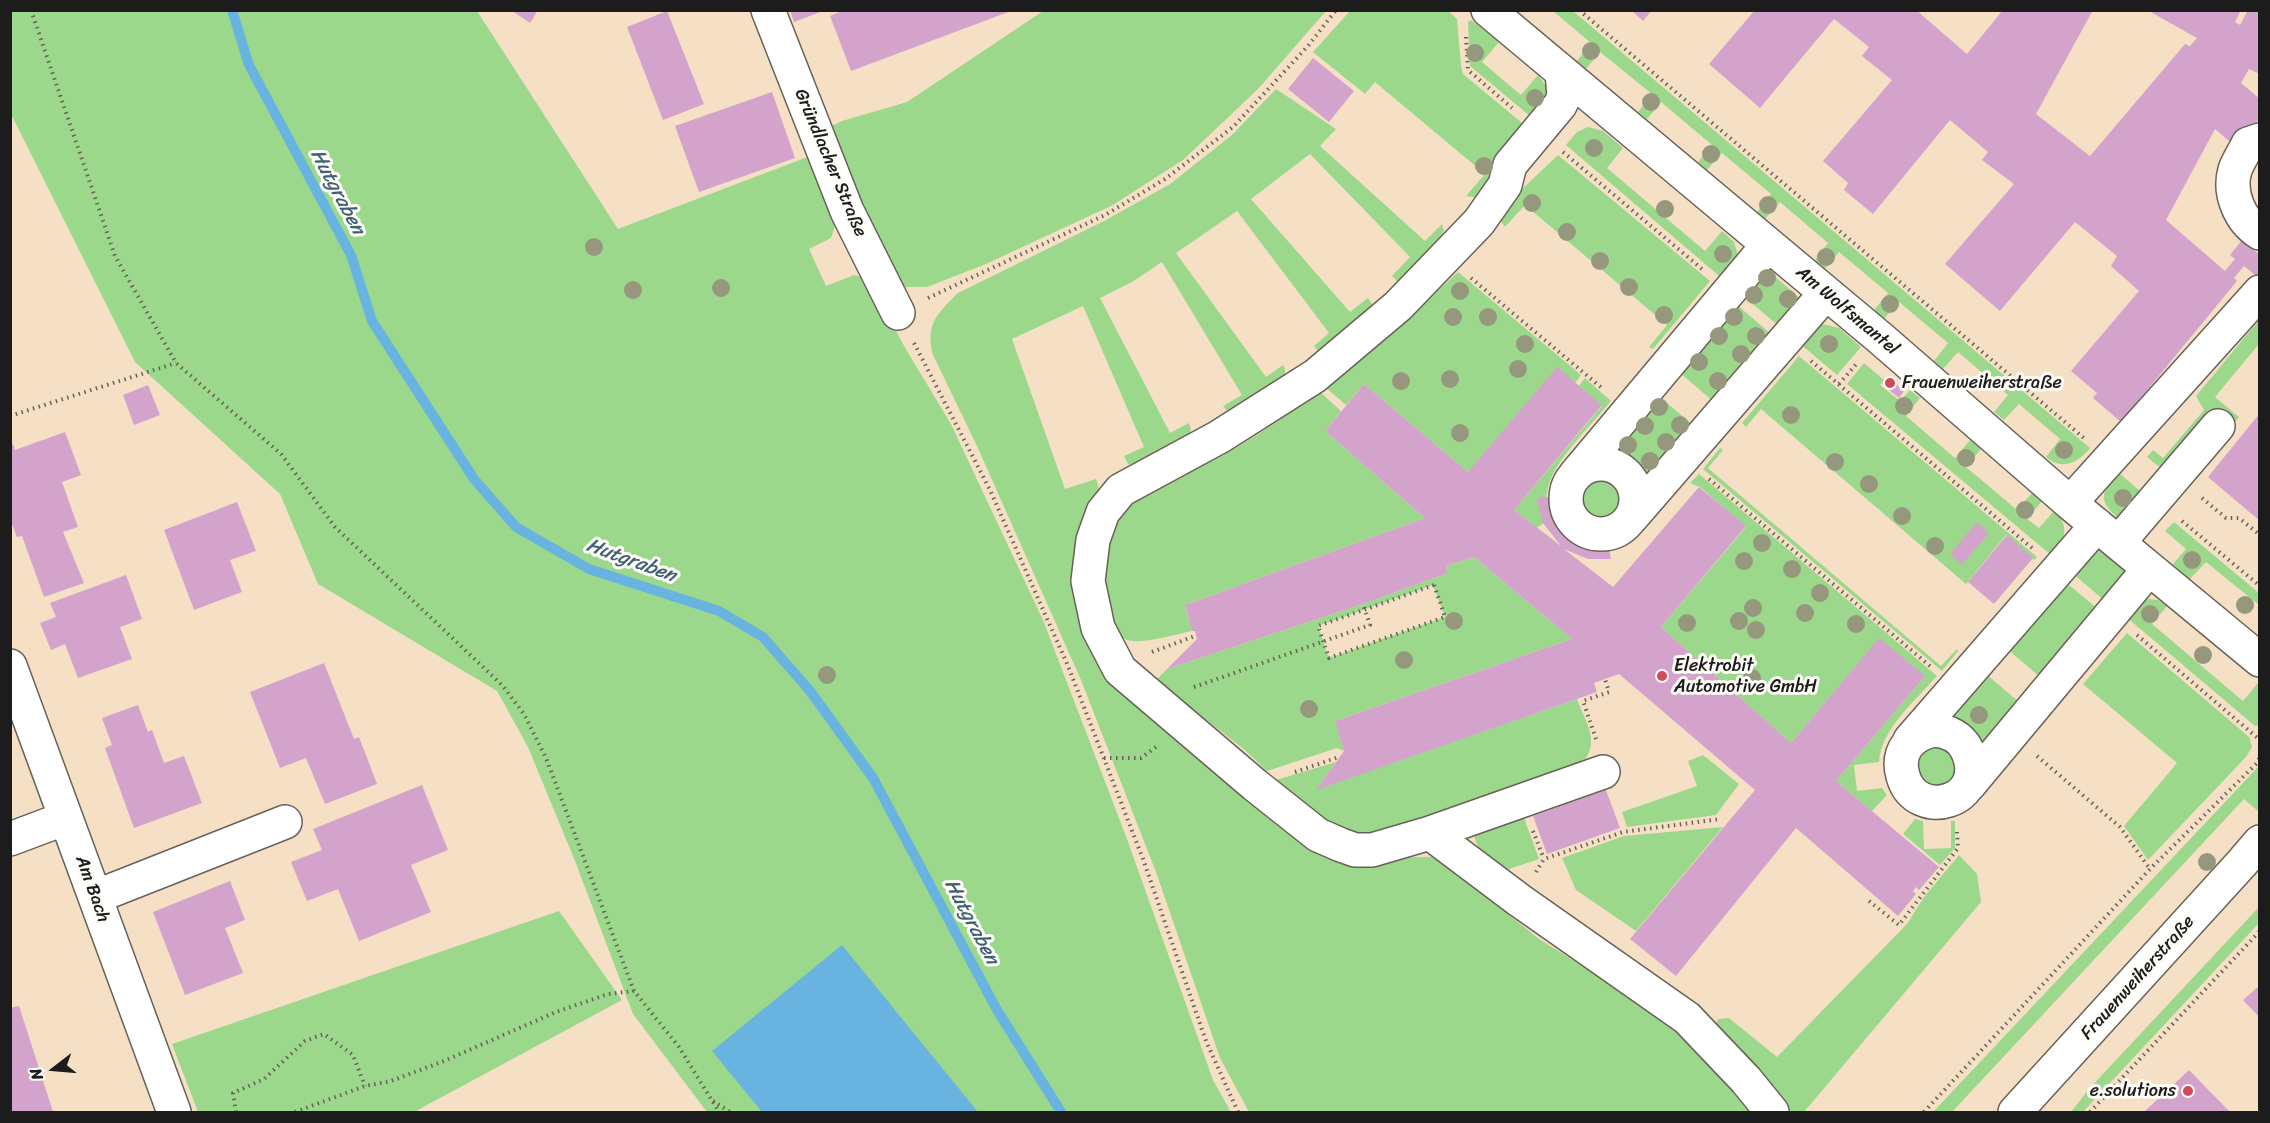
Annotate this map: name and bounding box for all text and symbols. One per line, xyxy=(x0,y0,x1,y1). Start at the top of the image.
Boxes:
street label: Gründlacher Straße xyxy=(789,86,871,240)
water label: Hutgraben xyxy=(304,145,370,239)
street label: Am Wolfsmantel xyxy=(1791,262,1903,360)
place label: Frauenweiherstraße xyxy=(1902,372,2062,394)
marker: Frauenweiherstraße xyxy=(1883,376,1897,390)
water label: Hutgraben xyxy=(583,534,679,588)
place label: Elektrobit Automotive GmbH xyxy=(1674,655,1817,698)
marker: Elektrobit Automotive GmbH xyxy=(1655,669,1669,683)
street label: Am Bach xyxy=(70,853,114,925)
water label: Hutgraben xyxy=(938,875,1004,969)
street label: Frauenweiherstraße xyxy=(2077,911,2199,1045)
north arrow xyxy=(24,1039,84,1099)
text: N xyxy=(21,1065,52,1083)
place label: e.solutions xyxy=(2090,1080,2176,1102)
marker: e.solutions xyxy=(2181,1084,2195,1098)

